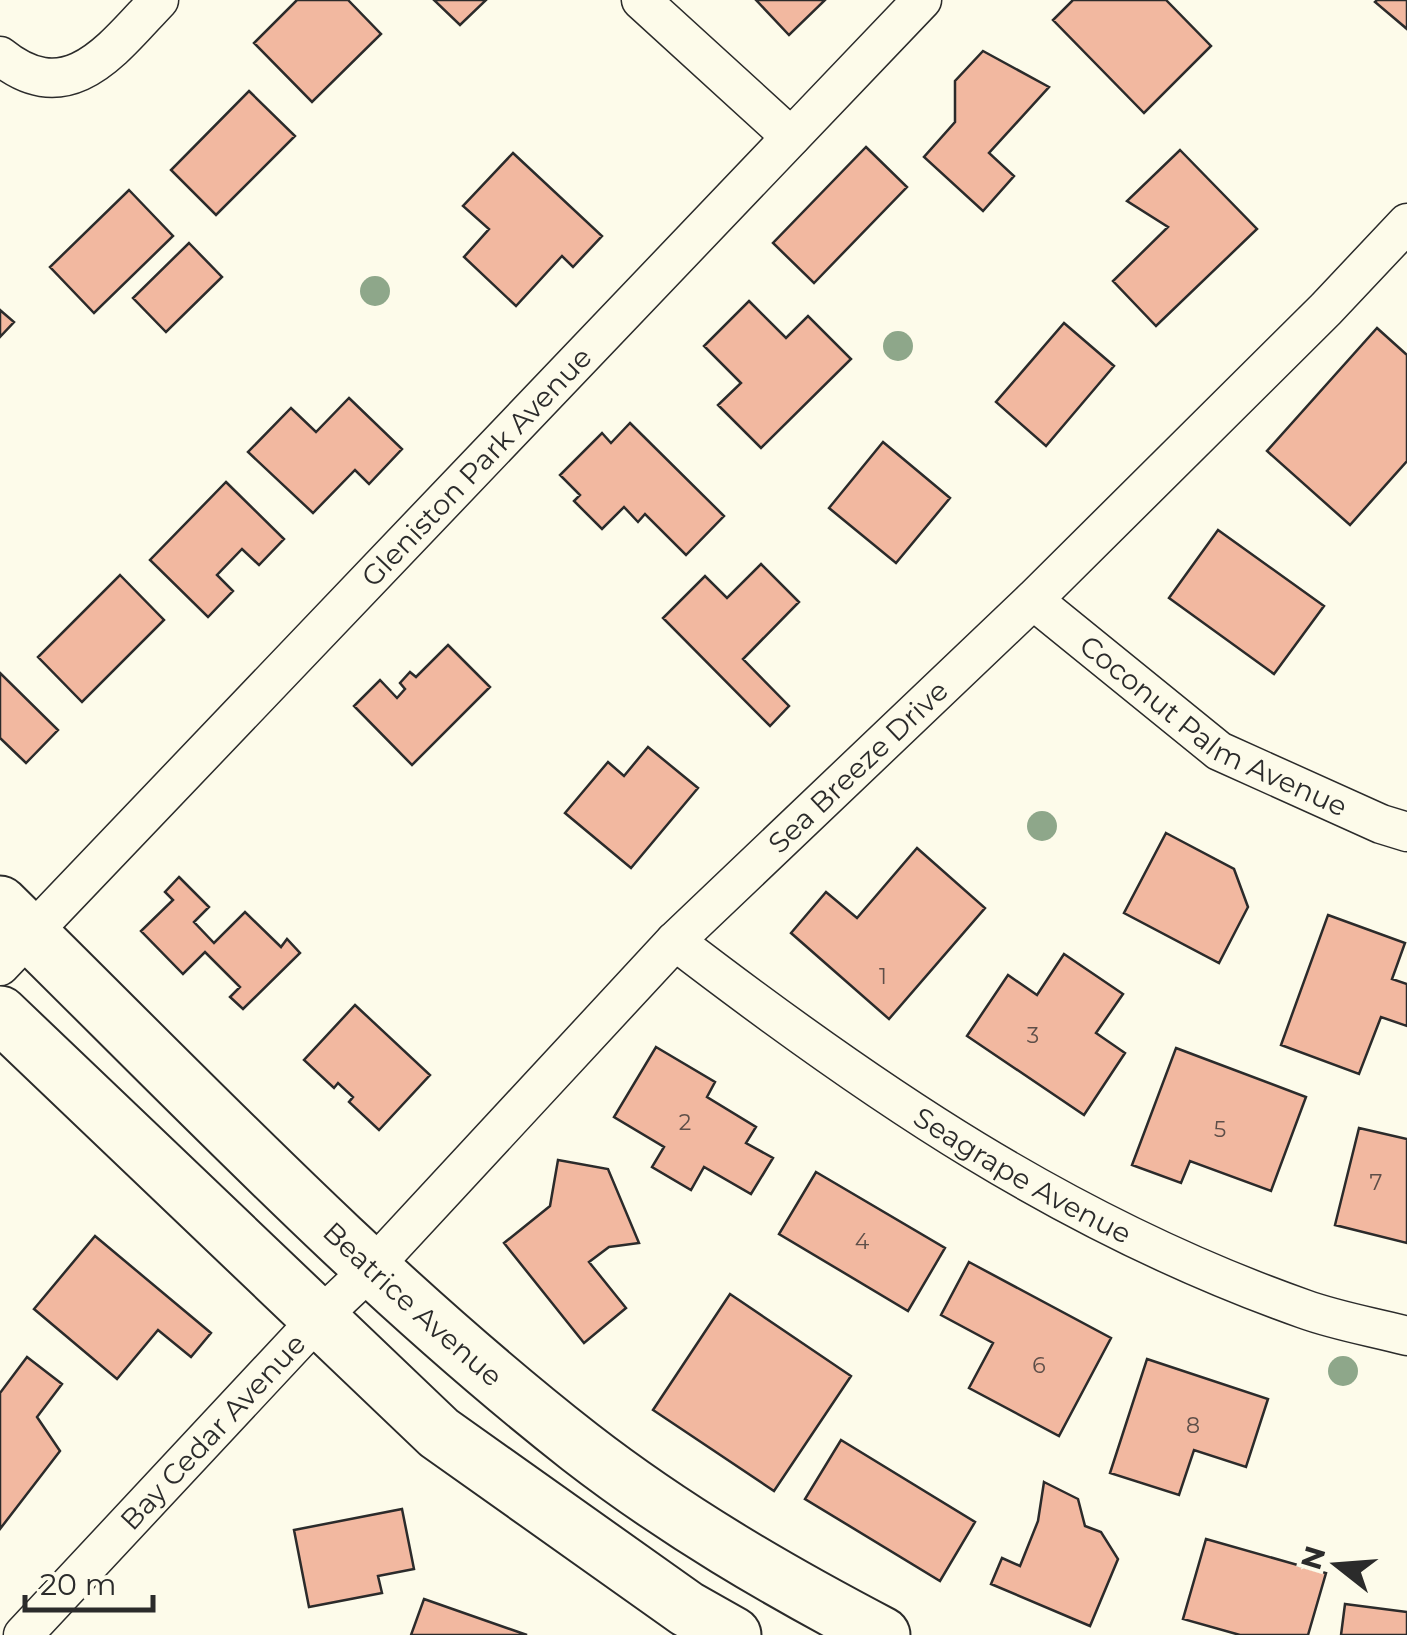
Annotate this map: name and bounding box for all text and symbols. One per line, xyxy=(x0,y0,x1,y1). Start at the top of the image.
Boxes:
street label: Gleniston Park Avenue xyxy=(354,340,598,594)
street label: Coconut Palm Avenue xyxy=(1073,628,1353,824)
street label: Sea Breeze Drive xyxy=(761,673,955,860)
house number: 1 xyxy=(879,963,887,990)
house number: 3 xyxy=(1027,1022,1039,1049)
street label: Seagrape Avenue xyxy=(908,1100,1137,1251)
house number: 2 xyxy=(679,1109,691,1136)
house number: 5 xyxy=(1214,1116,1226,1143)
house number: 7 xyxy=(1370,1169,1383,1196)
street label: Beatrice Avenue xyxy=(316,1215,509,1394)
house number: 4 xyxy=(855,1228,870,1255)
street label: Bay Cedar Avenue xyxy=(113,1327,312,1537)
house number: 6 xyxy=(1032,1352,1046,1379)
house number: 8 xyxy=(1186,1412,1200,1439)
north arrow xyxy=(1287,1515,1387,1615)
text: N xyxy=(1294,1542,1333,1573)
scale bar xyxy=(25,1550,152,1612)
text: 20 m xyxy=(40,1566,117,1603)

